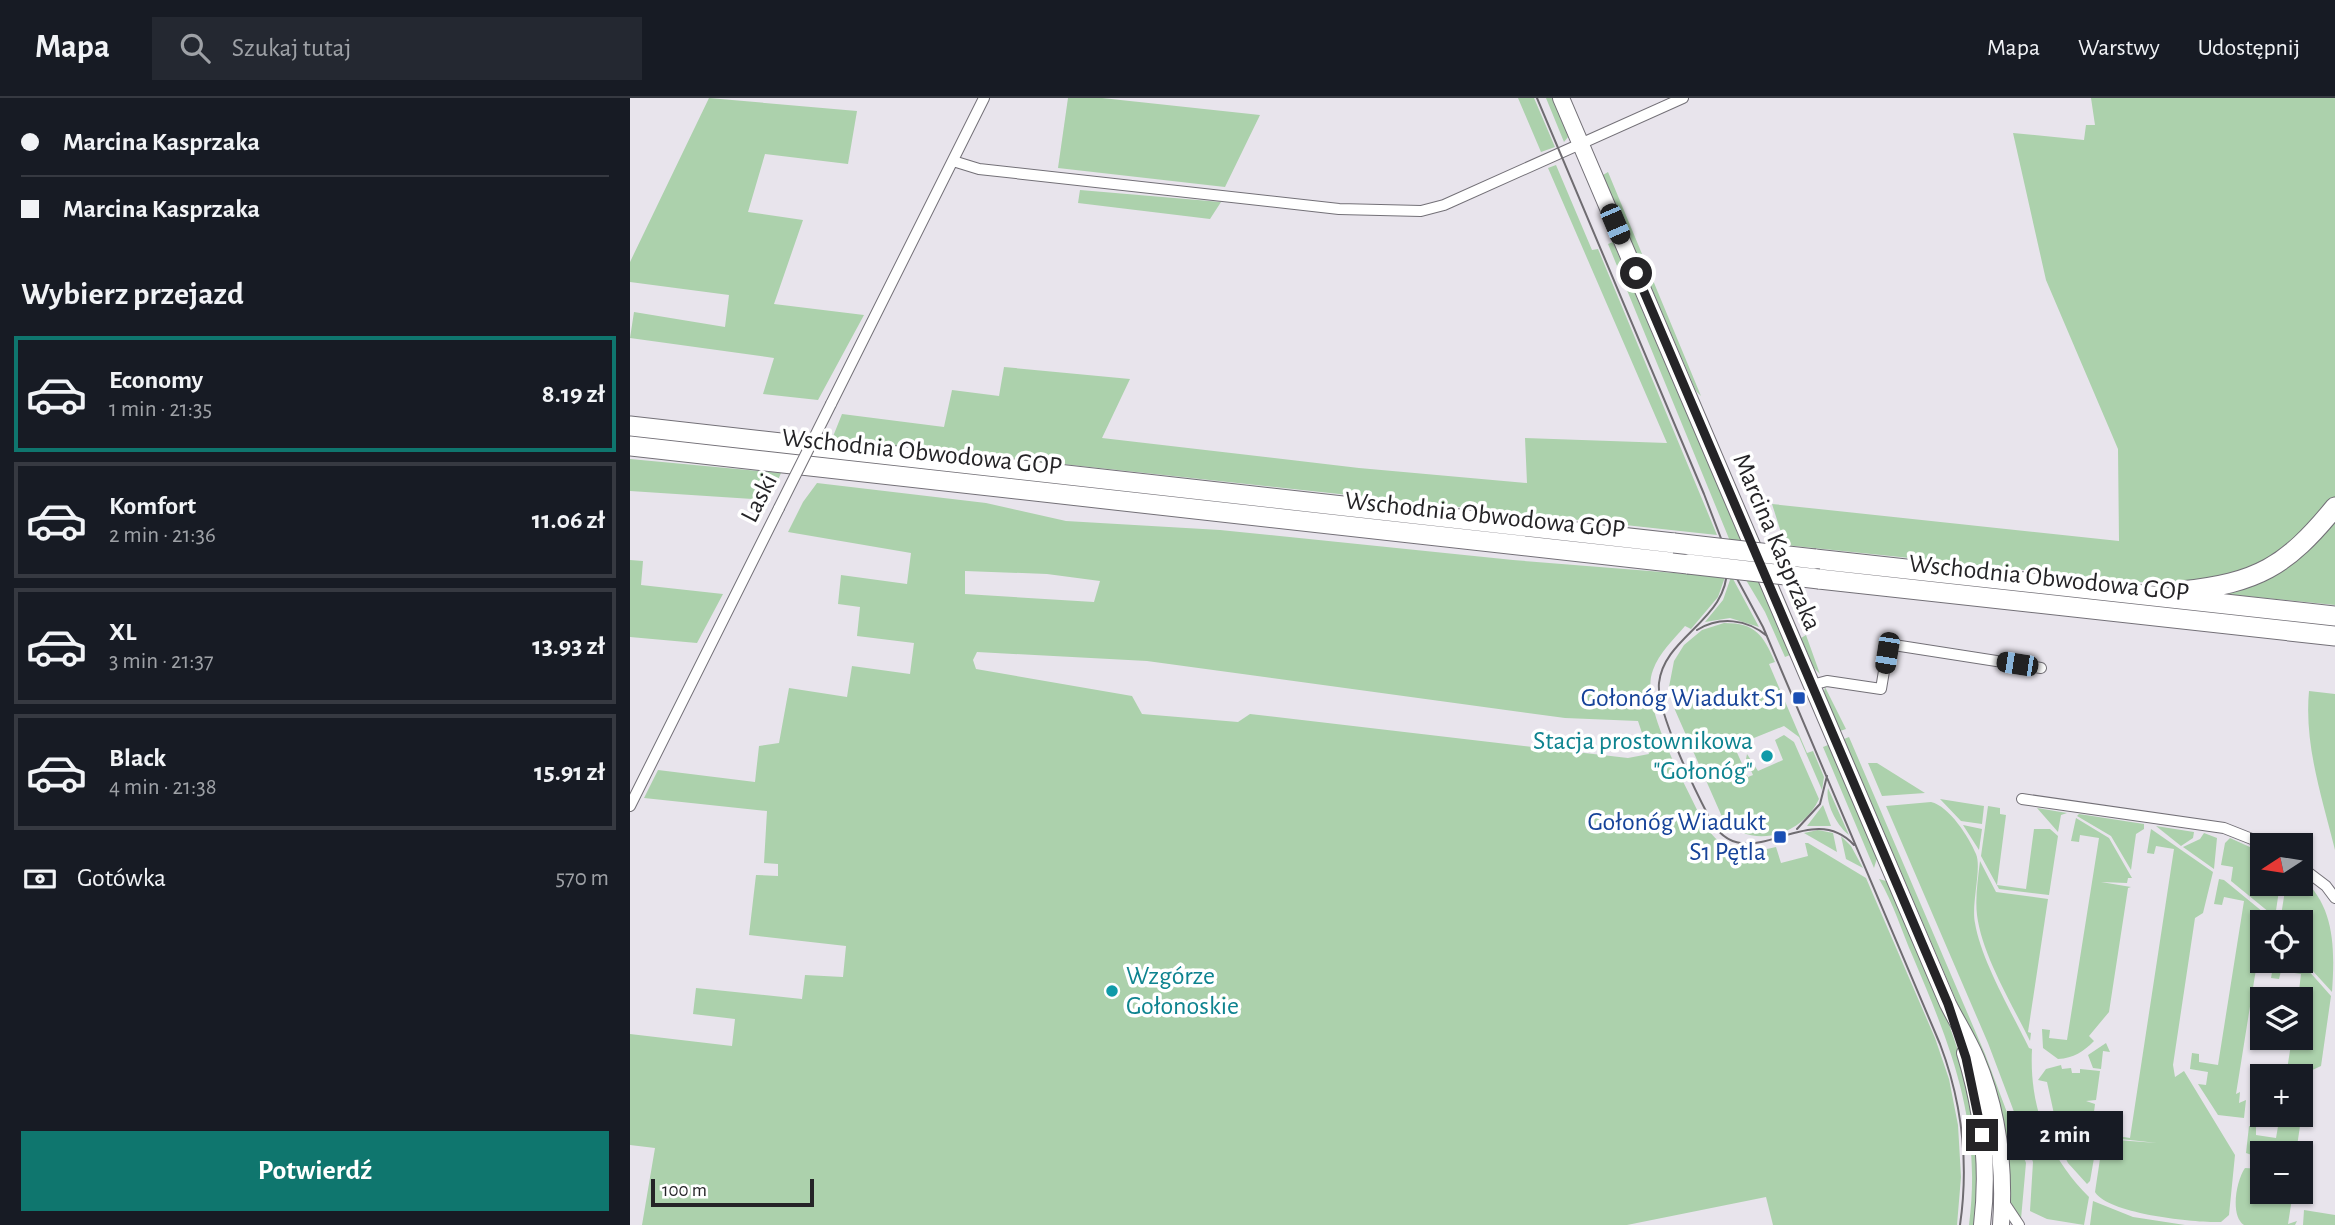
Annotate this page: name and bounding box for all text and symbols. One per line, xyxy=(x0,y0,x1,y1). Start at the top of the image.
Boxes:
search box xyxy=(152,17,642,80)
icon: search xyxy=(176,29,214,67)
text: Mapa xyxy=(35,31,110,64)
text: Szukaj tutaj xyxy=(232,35,351,61)
text: Mapa xyxy=(1987,36,2040,60)
text: Warstwy xyxy=(2078,36,2160,60)
text: Udostępnij xyxy=(2198,36,2300,60)
text: Marcina Kasprzaka xyxy=(63,129,260,155)
text: Marcina Kasprzaka xyxy=(63,196,260,222)
car xyxy=(1598,201,1633,247)
route start xyxy=(1620,257,1652,289)
text: Wybierz przejazd xyxy=(21,278,244,310)
icon: car xyxy=(25,363,88,426)
text: Economy xyxy=(109,367,203,393)
text: 8.19 zł xyxy=(542,381,605,407)
text: 1 min · 21:35 xyxy=(109,398,212,421)
street label: Wschodnia Obwodowa GOP xyxy=(781,424,1063,480)
street label: Marcina Kasprzaka xyxy=(1728,450,1826,634)
street label: Laski xyxy=(736,470,782,526)
street label: Wschodnia Obwodowa GOP xyxy=(1344,487,1626,543)
icon: car xyxy=(25,489,88,552)
text: Komfort xyxy=(109,493,196,519)
text: 11.06 zł xyxy=(532,507,605,533)
text: 2 min · 21:36 xyxy=(109,524,216,547)
street label: Wschodnia Obwodowa GOP xyxy=(1908,550,2190,606)
icon: car xyxy=(25,615,88,678)
text: XL xyxy=(109,619,136,645)
car xyxy=(1874,631,1901,675)
text: 13.93 zł xyxy=(532,633,605,659)
text: 3 min · 21:37 xyxy=(109,650,214,673)
car xyxy=(1995,650,2040,678)
place label: Gołonóg Wiadukt S1 xyxy=(1581,685,1785,711)
marker: Gołonóg Wiadukt S1 xyxy=(1791,690,1807,706)
place label: Stacja prostownikowa "Gołonóg" xyxy=(1533,728,1753,784)
icon: car xyxy=(25,741,88,804)
text: Black xyxy=(109,745,166,771)
marker: Stacja prostownikowa "Gołonóg" xyxy=(1759,748,1775,764)
text: 15.91 zł xyxy=(534,759,605,785)
text: 4 min · 21:38 xyxy=(109,776,217,799)
place label: Gołonóg Wiadukt S1 Pętla xyxy=(1587,809,1766,865)
marker: Gołonóg Wiadukt S1 Pętla xyxy=(1772,829,1788,845)
north arrow xyxy=(2250,833,2314,896)
map controls xyxy=(2250,833,2313,1204)
icon: cash xyxy=(21,860,59,898)
text: Gotówka xyxy=(77,865,166,891)
text: 570 m xyxy=(555,867,609,890)
button: locate xyxy=(2250,910,2313,973)
place label: Wzgórze Gołonoskie xyxy=(1126,963,1239,1019)
marker: Wzgórze Gołonoskie xyxy=(1104,983,1120,999)
button: layers xyxy=(2250,987,2313,1050)
button: + xyxy=(2250,1064,2313,1127)
callout: 2 min xyxy=(2006,1110,2122,1160)
route end xyxy=(1966,1119,1998,1151)
text: 2 min xyxy=(2039,1124,2091,1147)
button: Potwierdź xyxy=(21,1131,609,1211)
button: − xyxy=(2250,1141,2313,1204)
scale bar xyxy=(651,1176,814,1208)
text: 100 m xyxy=(662,1181,707,1200)

